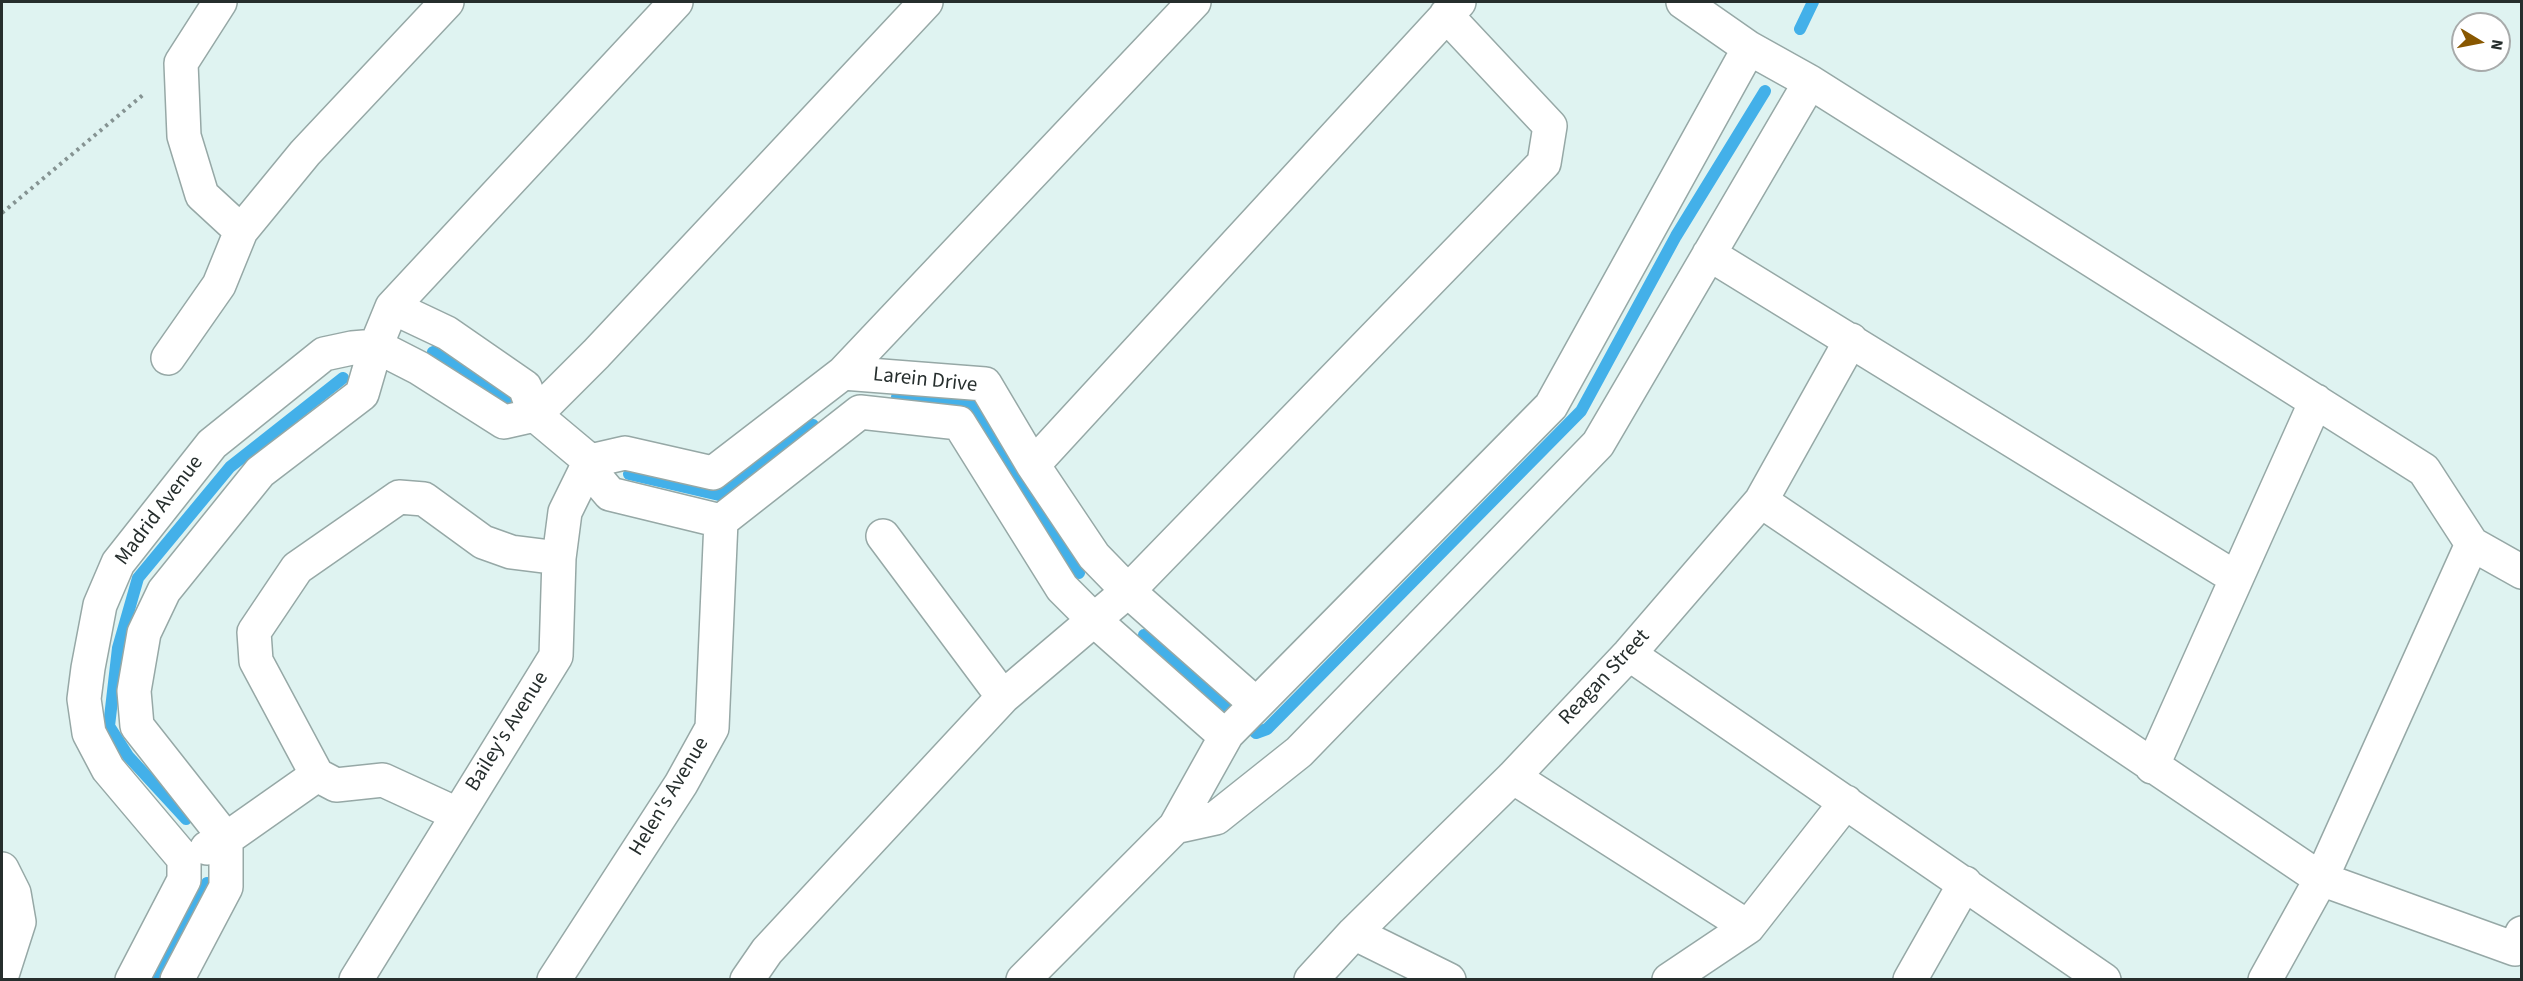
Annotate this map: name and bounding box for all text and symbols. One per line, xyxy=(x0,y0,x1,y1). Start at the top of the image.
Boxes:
north arrow xyxy=(2451,12,2511,72)
text: N xyxy=(2485,38,2509,52)
street label: Larein Drive xyxy=(872,363,978,399)
street label: Madrid Avenue xyxy=(111,451,209,571)
street label: Reagan Street xyxy=(1554,625,1656,731)
street label: Bailey's Avenue xyxy=(461,668,555,796)
street label: Helen's Avenue xyxy=(625,733,715,861)

